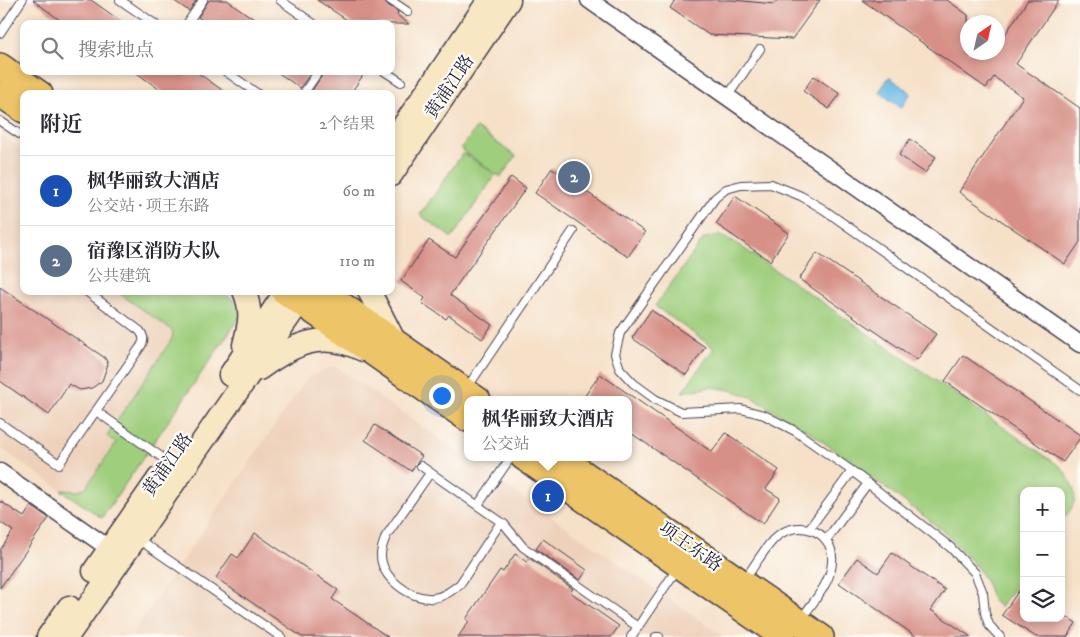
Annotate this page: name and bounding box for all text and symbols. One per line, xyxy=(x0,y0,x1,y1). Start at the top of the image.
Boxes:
north arrow xyxy=(960,15,1005,60)
search box xyxy=(20,20,395,75)
icon: search xyxy=(38,34,66,62)
text: 搜索地点 xyxy=(78,39,154,62)
street label: 黄浦江路 xyxy=(421,51,479,123)
text: 附近 xyxy=(40,112,82,138)
text: 2个结果 xyxy=(319,114,375,134)
pin: 2 xyxy=(558,158,590,196)
text: 枫华丽致大酒店 xyxy=(87,170,220,193)
text: 1 xyxy=(53,181,59,201)
text: 60 m xyxy=(343,181,375,201)
text: 公交站 · 项王东路 xyxy=(87,196,210,216)
text: 宿豫区消防大队 xyxy=(87,240,220,263)
text: 2 xyxy=(52,251,60,271)
text: 110 m xyxy=(339,251,375,271)
text: 公共建筑 xyxy=(87,266,151,286)
your location xyxy=(429,383,455,409)
popup xyxy=(464,396,632,461)
text: 枫华丽致大酒店 xyxy=(481,408,615,431)
street label: 黄浦江路 xyxy=(138,429,198,501)
text: 公交站 xyxy=(481,434,530,454)
pin: 1 xyxy=(532,477,564,515)
map controls xyxy=(1020,487,1065,622)
button: + xyxy=(1020,487,1065,532)
street label: 项王东路 xyxy=(654,517,726,577)
button: − xyxy=(1020,532,1065,577)
button: layers xyxy=(1020,577,1065,622)

